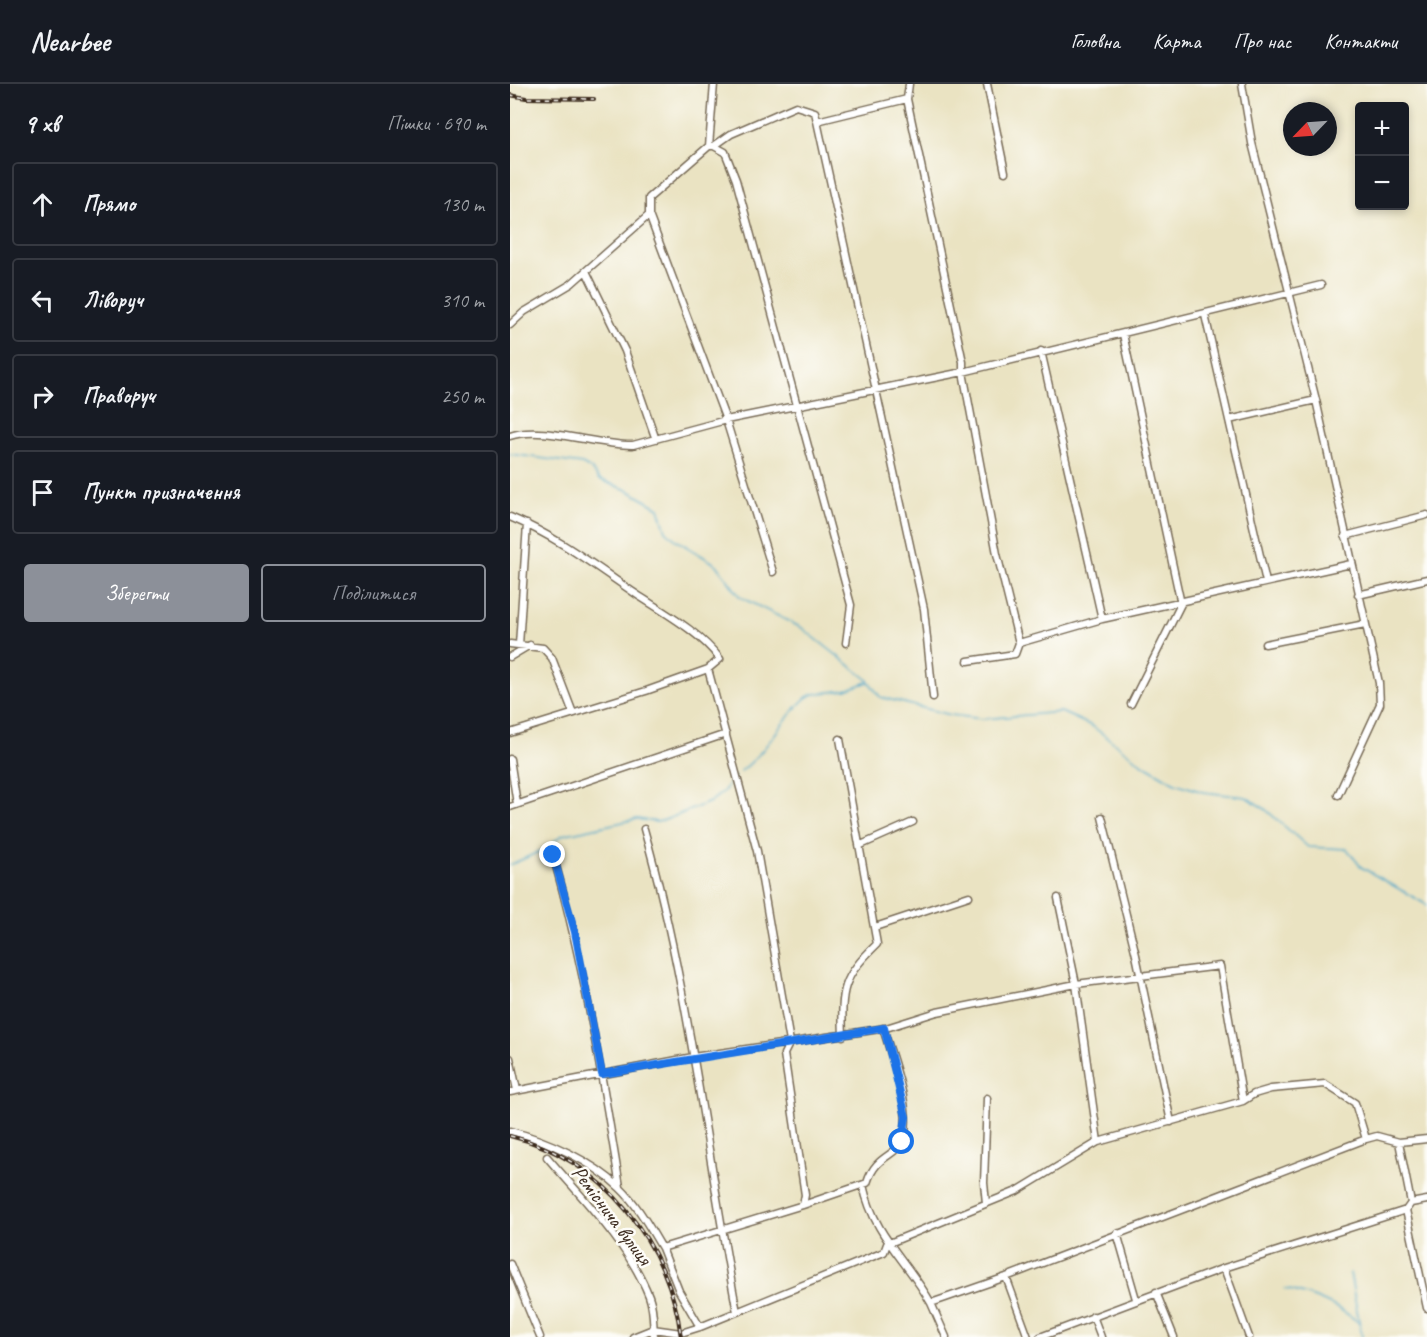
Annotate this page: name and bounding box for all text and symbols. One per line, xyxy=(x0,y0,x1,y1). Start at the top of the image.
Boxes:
text: Nearbee xyxy=(30,24,110,59)
text: Головна xyxy=(1071,28,1120,54)
text: Карта xyxy=(1153,28,1201,54)
text: Про нас xyxy=(1234,28,1291,54)
text: Контакти xyxy=(1324,28,1397,54)
north arrow xyxy=(1283,102,1337,156)
map controls xyxy=(1355,102,1409,210)
button: + xyxy=(1355,102,1409,156)
text: 9 хв xyxy=(24,107,59,140)
text: Пішки · 690 m xyxy=(387,111,486,136)
button: − xyxy=(1355,156,1409,210)
icon: ahead xyxy=(26,188,59,221)
text: Прямо xyxy=(83,190,135,218)
text: 130 m xyxy=(441,192,484,217)
icon: left xyxy=(26,284,59,317)
text: Ліворуч xyxy=(83,286,143,314)
text: 310 m xyxy=(441,288,484,313)
icon: right xyxy=(26,380,59,413)
text: Праворуч xyxy=(83,382,155,410)
text: 250 m xyxy=(441,384,484,409)
icon: arrive xyxy=(26,476,59,509)
text: Пункт призначення xyxy=(83,478,240,506)
button: Зберегти xyxy=(24,564,249,622)
button: Поділитися xyxy=(261,564,486,622)
route end xyxy=(539,841,565,867)
route start xyxy=(888,1128,914,1154)
street label: Реміснича вулиця xyxy=(566,1160,659,1271)

